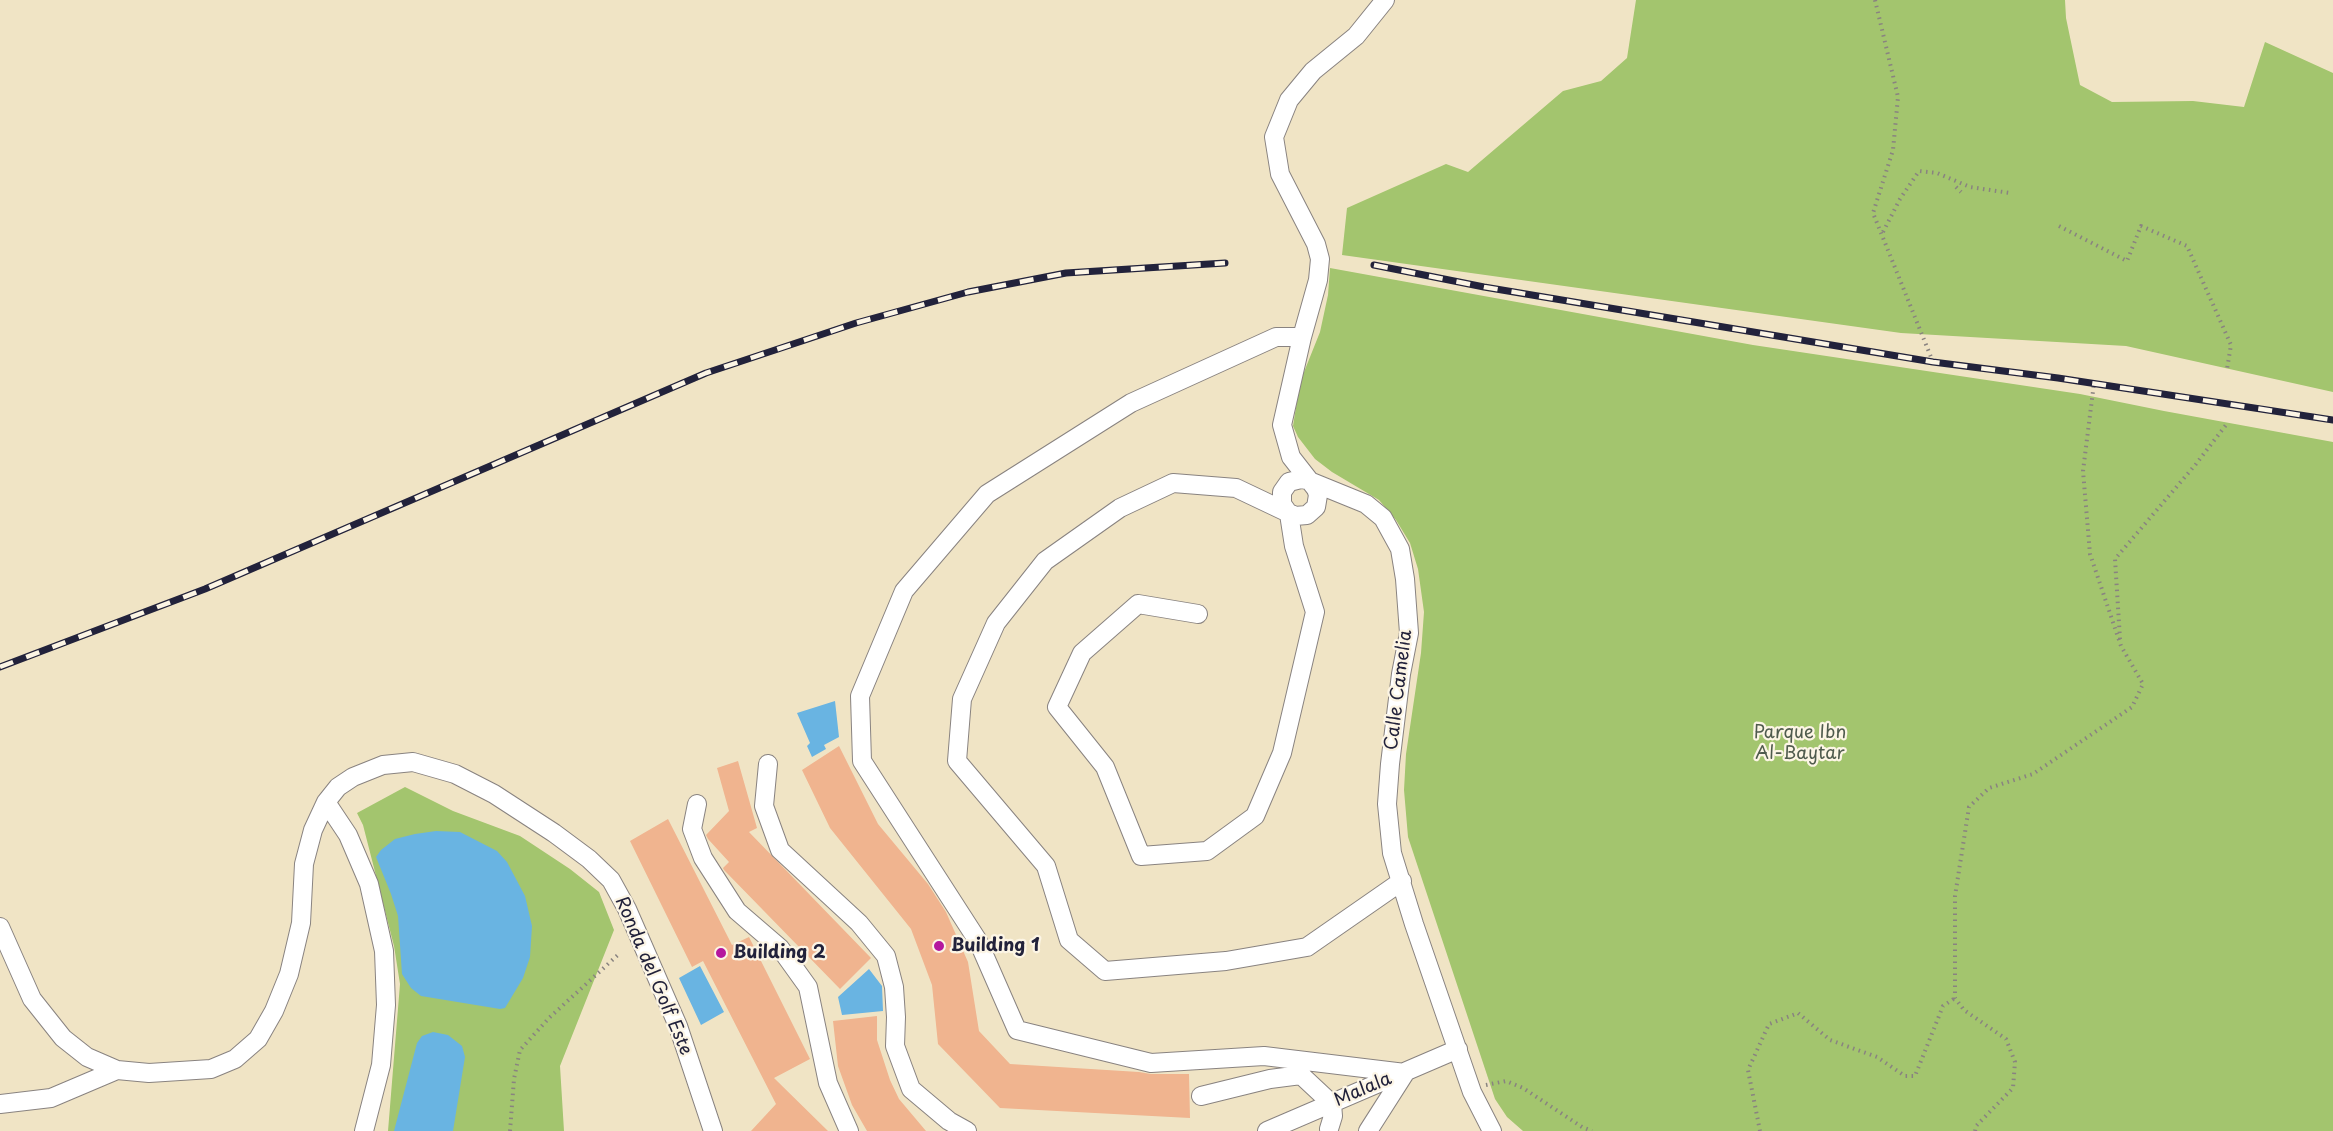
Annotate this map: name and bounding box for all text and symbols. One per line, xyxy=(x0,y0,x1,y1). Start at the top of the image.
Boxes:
street label: Calle Camelia xyxy=(1381,629,1417,751)
park label: Parque Ibn Al-Baytar xyxy=(1754,722,1846,764)
street label: Ronda del Golf Este xyxy=(610,893,696,1059)
place label: Building 1 xyxy=(951,935,1040,957)
marker: Building 1 xyxy=(932,939,946,953)
place label: Building 2 xyxy=(733,942,826,964)
marker: Building 2 xyxy=(714,946,728,960)
street label: Malala xyxy=(1331,1068,1395,1112)

